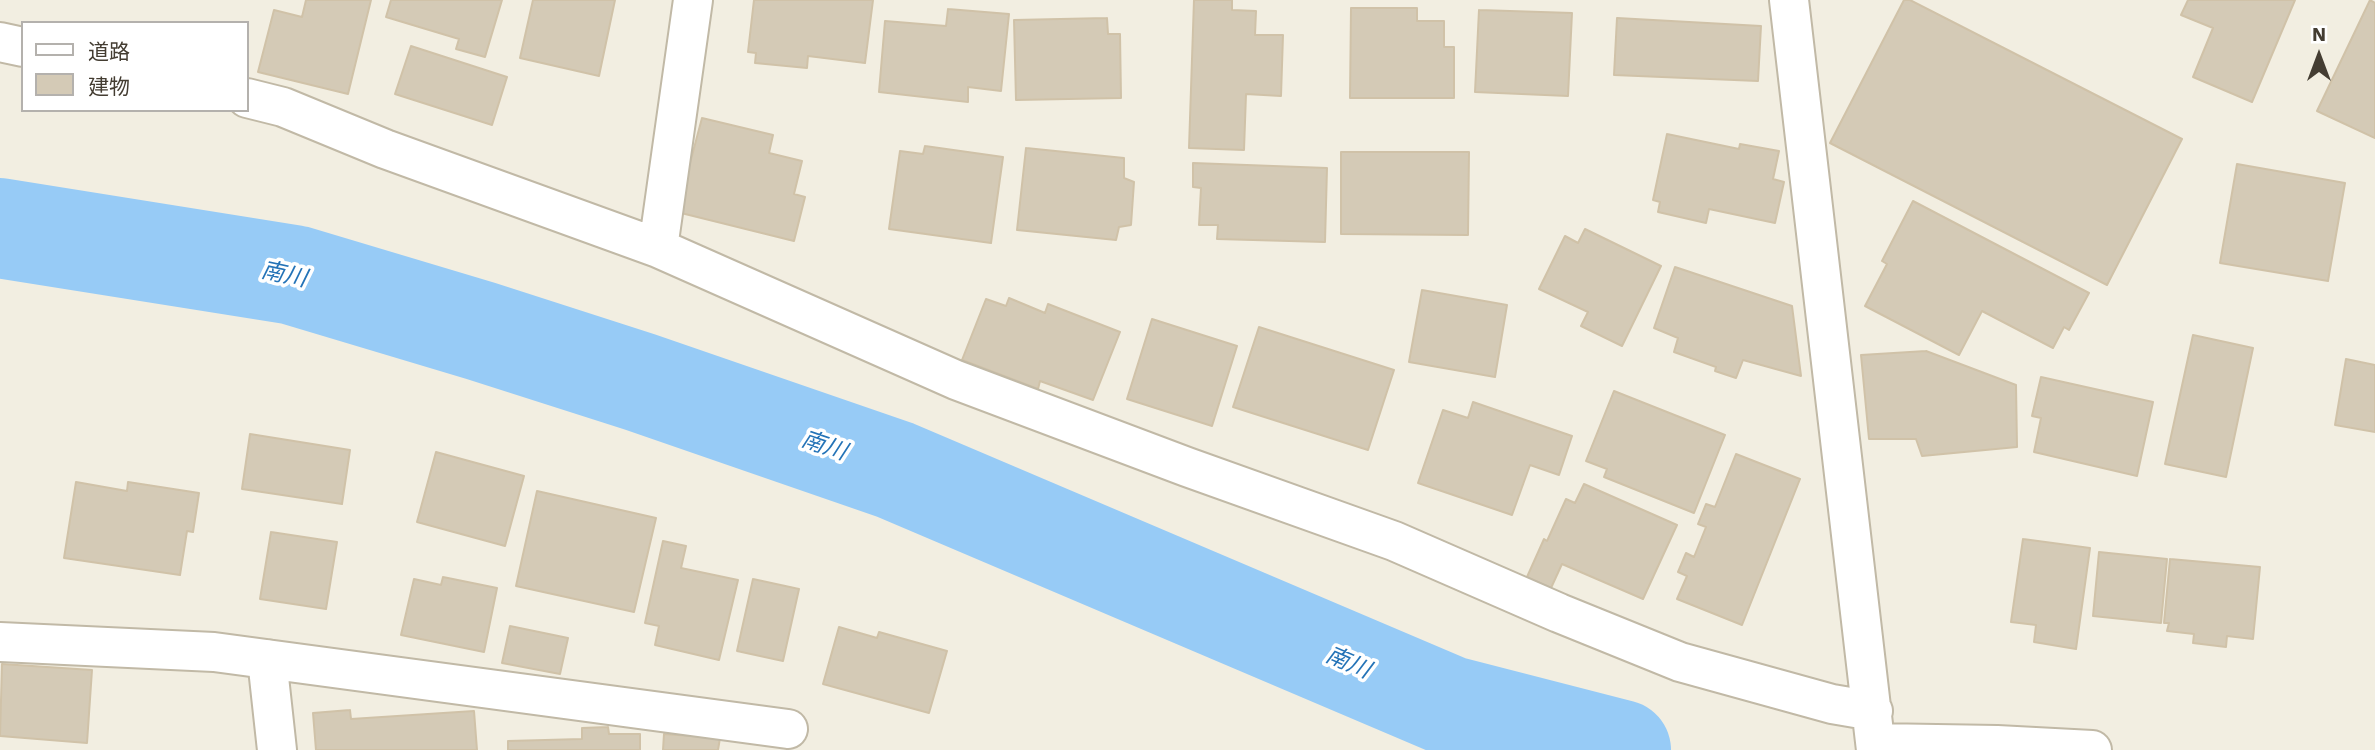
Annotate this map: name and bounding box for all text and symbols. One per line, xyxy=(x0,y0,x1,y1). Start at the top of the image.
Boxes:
legend xyxy=(21,21,248,112)
north arrow xyxy=(2284,21,2354,91)
text: N xyxy=(2312,23,2326,46)
text: 道路 xyxy=(88,39,130,64)
text: 建物 xyxy=(88,74,130,99)
water label: 南川 xyxy=(259,257,309,293)
water label: 南川 xyxy=(798,425,850,467)
water label: 南川 xyxy=(1321,641,1375,685)

